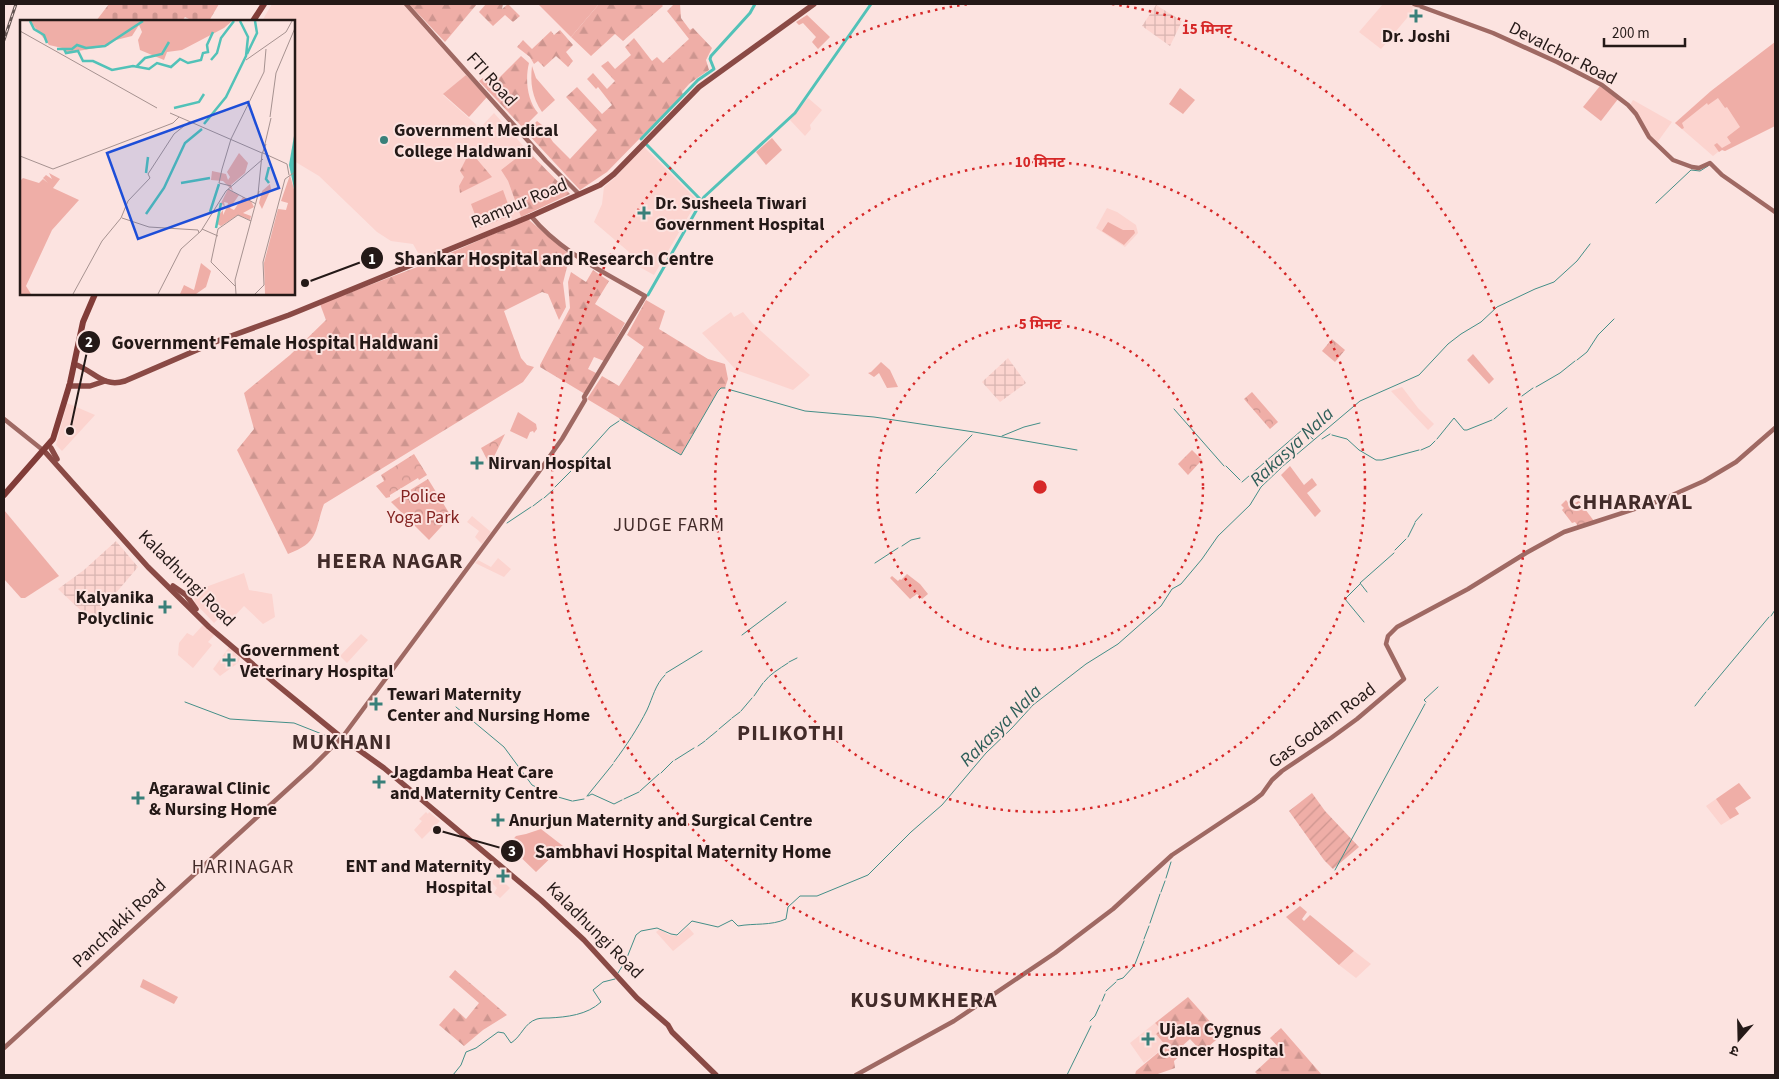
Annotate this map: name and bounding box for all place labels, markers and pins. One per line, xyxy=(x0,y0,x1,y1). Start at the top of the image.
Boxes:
marker: Dr. Joshi xyxy=(1409,9,1423,23)
place label: Dr. Joshi xyxy=(1382,24,1450,49)
place label: Government Medical College Haldwani xyxy=(394,118,558,164)
marker: Government Medical College Haldwani xyxy=(378,134,390,146)
place label: Dr. Susheela Tiwari Government Hospital xyxy=(655,191,824,237)
marker: Dr. Susheela Tiwari Government Hospital xyxy=(637,206,651,220)
callout: Shankar Hospital and Research Centre xyxy=(359,241,724,275)
callout: Government Female Hospital Haldwani xyxy=(77,325,449,359)
place label: Nirvan Hospital xyxy=(488,451,611,476)
marker: Nirvan Hospital xyxy=(470,456,484,470)
centre of rings xyxy=(1031,478,1049,496)
place label: Kalyanika Polyclinic xyxy=(75,585,155,631)
marker: Kalyanika Polyclinic xyxy=(158,600,172,614)
place label: Government Veterinary Hospital xyxy=(239,638,393,684)
marker: Government Veterinary Hospital xyxy=(222,653,236,667)
place label: Tewari Maternity Center and Nursing Home xyxy=(387,682,590,728)
marker: Tewari Maternity Center and Nursing Home xyxy=(369,697,383,711)
place label: Jagdamba Heat Care and Maternity Centre xyxy=(390,760,558,806)
marker: Jagdamba Heat Care and Maternity Centre xyxy=(372,775,386,789)
place label: Agarawal Clinic & Nursing Home xyxy=(148,776,277,822)
marker: Agarawal Clinic & Nursing Home xyxy=(131,791,145,805)
place label: Anurjun Maternity and Surgical Centre xyxy=(508,808,812,833)
marker: Anurjun Maternity and Surgical Centre xyxy=(491,813,505,827)
callout: Sambhavi Hospital Maternity Home xyxy=(500,834,842,868)
place label: ENT and Maternity Hospital xyxy=(345,854,493,900)
marker: ENT and Maternity Hospital xyxy=(496,869,510,883)
place label: Ujala Cygnus Cancer Hospital xyxy=(1159,1017,1284,1063)
marker: Ujala Cygnus Cancer Hospital xyxy=(1141,1032,1155,1046)

